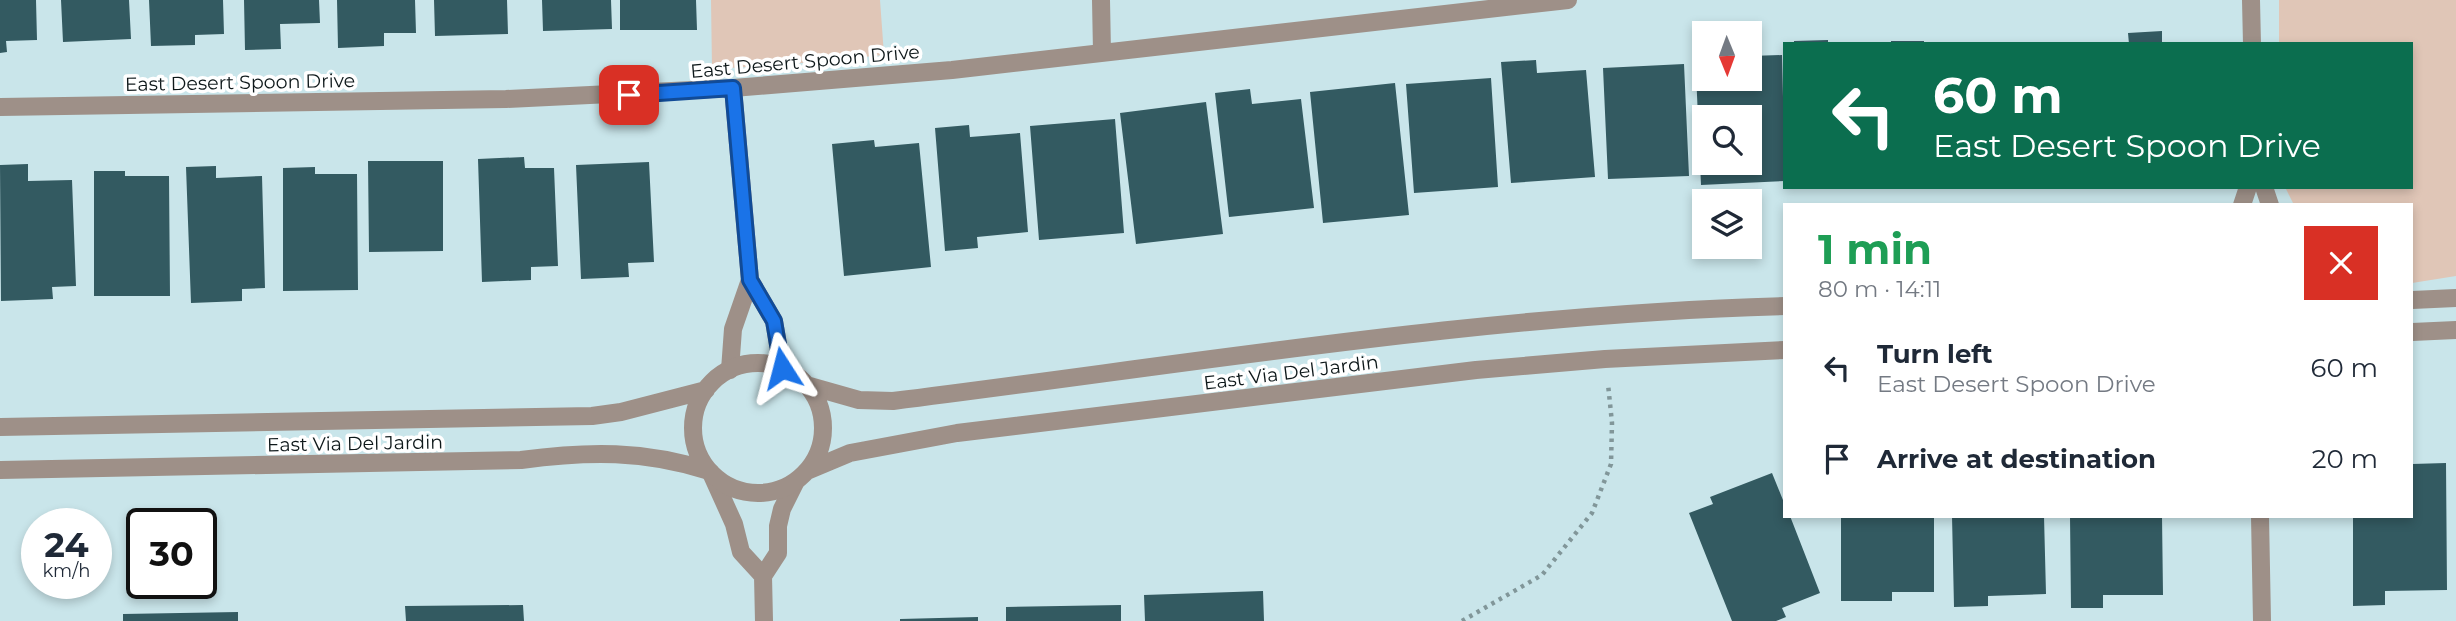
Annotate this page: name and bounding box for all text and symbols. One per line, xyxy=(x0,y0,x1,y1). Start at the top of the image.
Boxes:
north arrow xyxy=(1692,21,1762,91)
map controls xyxy=(1692,21,1762,259)
street label: East Desert Spoon Drive xyxy=(689,40,921,83)
pin xyxy=(599,65,659,125)
text: 60 m xyxy=(1933,66,2063,125)
street label: East Desert Spoon Drive xyxy=(125,69,355,96)
icon: left xyxy=(1818,70,1909,161)
icon: arrive xyxy=(610,76,648,114)
button: search xyxy=(1692,105,1762,175)
text: East Desert Spoon Drive xyxy=(1933,126,2321,165)
button: layers xyxy=(1692,189,1762,259)
text: 1 min xyxy=(1818,223,1932,275)
button: close xyxy=(2304,226,2378,300)
text: 80 m · 14:11 xyxy=(1818,275,1941,303)
position arrow xyxy=(745,331,819,405)
text: Turn left xyxy=(1877,338,1993,370)
icon: left xyxy=(1818,349,1856,387)
street label: East Via Del Jardin xyxy=(1202,350,1380,395)
text: 60 m xyxy=(2311,352,2378,384)
text: East Desert Spoon Drive xyxy=(1877,370,2156,398)
street label: East Via Del Jardin xyxy=(267,430,443,457)
icon: arrive xyxy=(1818,440,1856,478)
text: Arrive at destination xyxy=(1877,443,2156,475)
text: 20 m xyxy=(2312,443,2378,475)
speed limit sign: 30 xyxy=(126,508,217,599)
text: 24 xyxy=(44,523,89,566)
text: km/h xyxy=(42,560,91,582)

